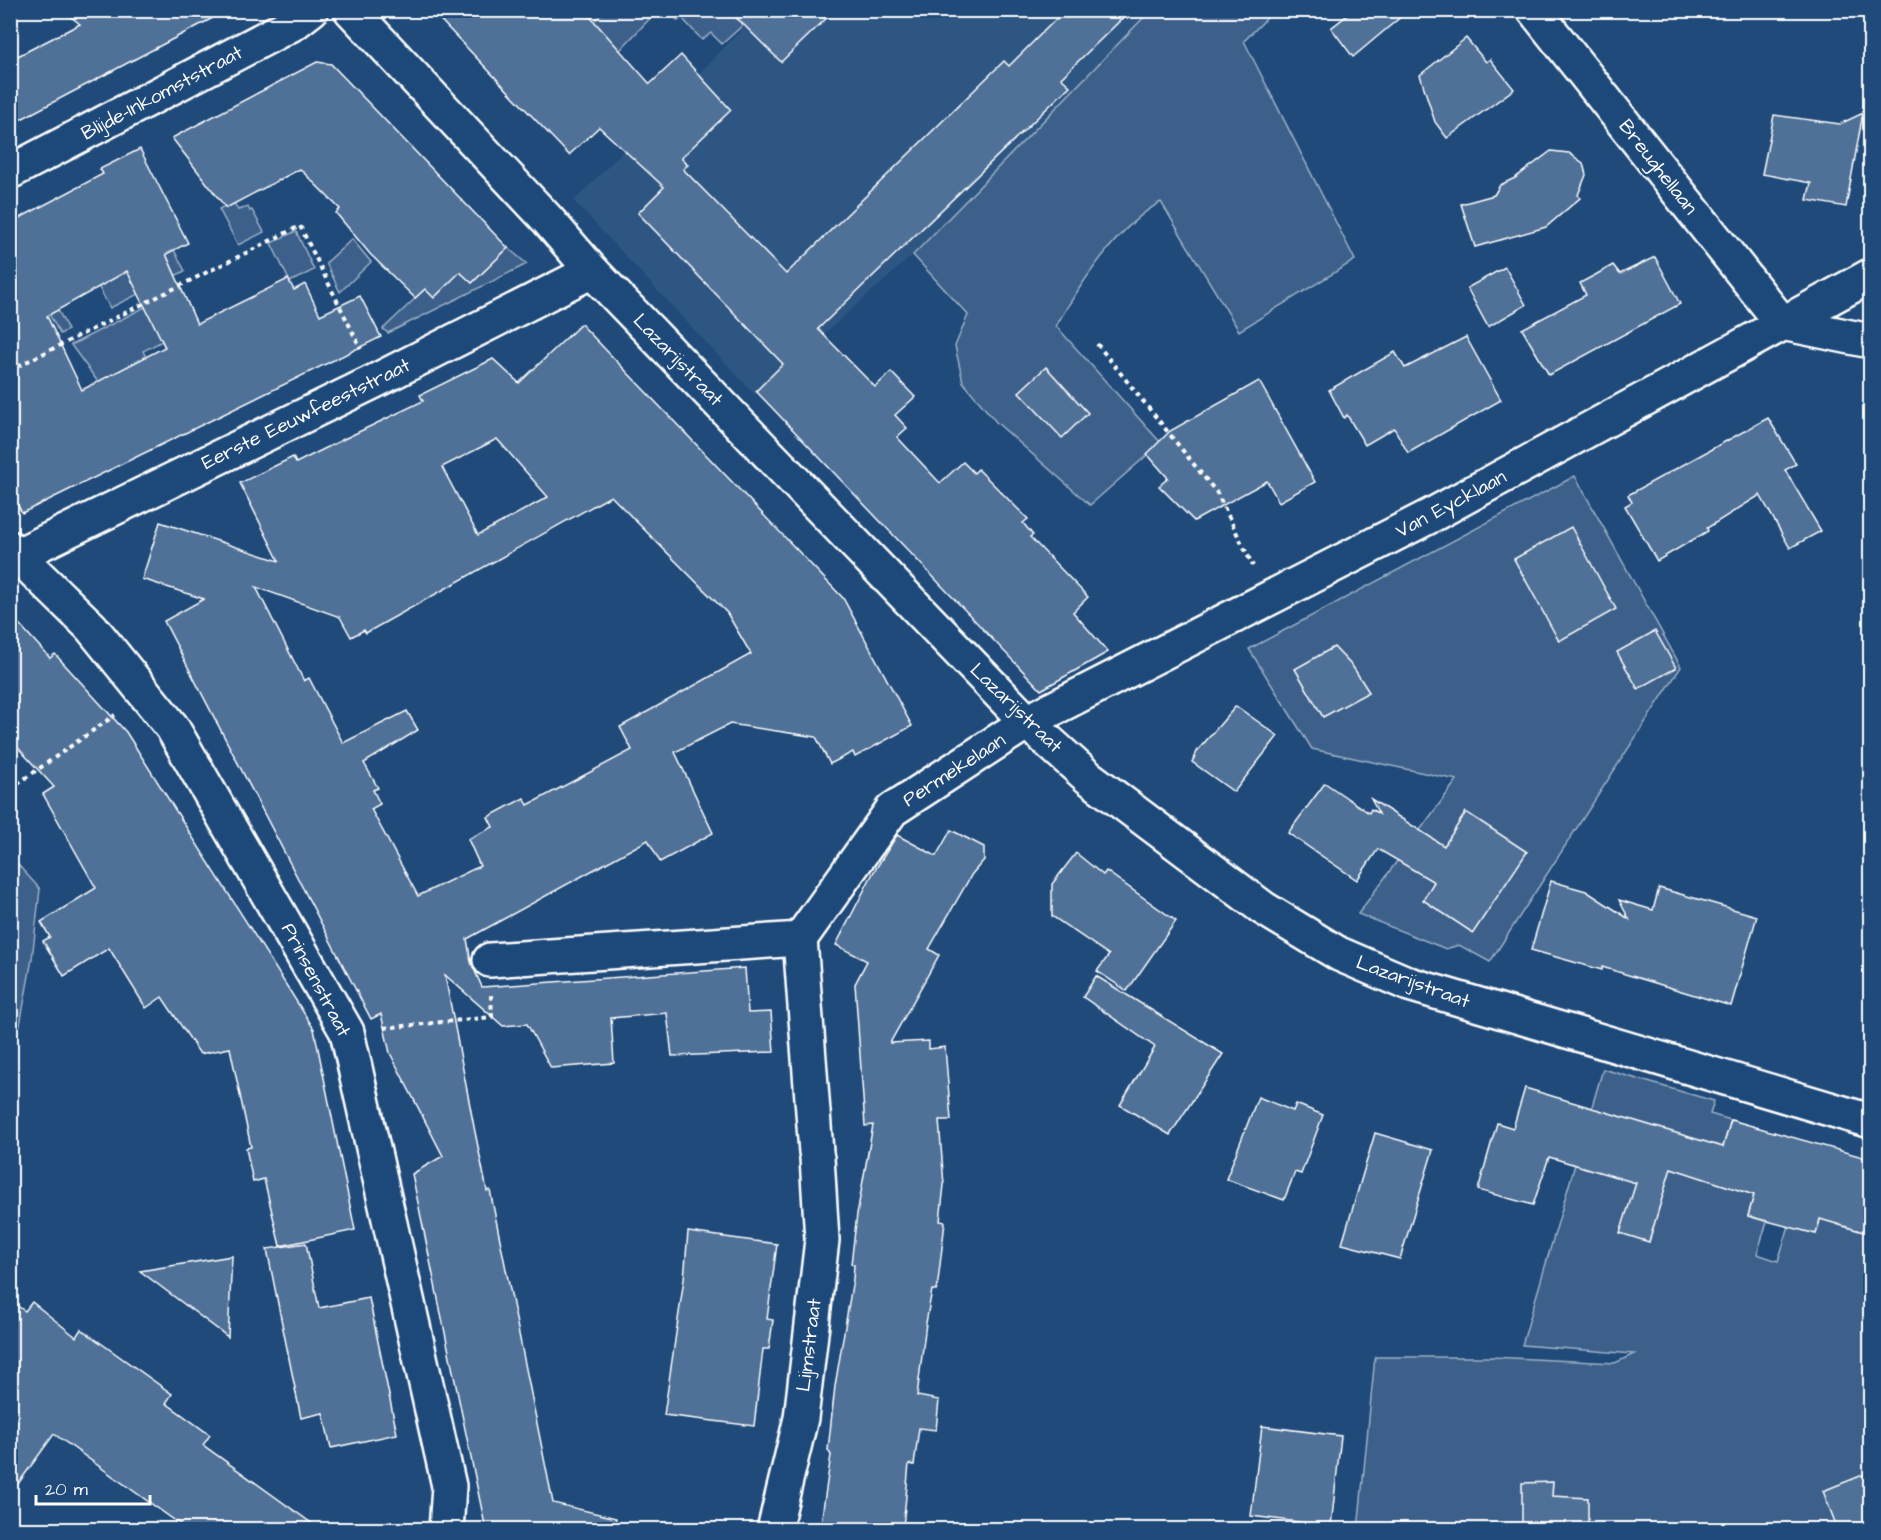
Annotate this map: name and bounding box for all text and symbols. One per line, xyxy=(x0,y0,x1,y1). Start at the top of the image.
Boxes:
street label: Blijde-Inkomststraat xyxy=(76,39,248,147)
street label: Breughellaan xyxy=(1611,114,1704,221)
street label: Lazarijstraat xyxy=(626,307,730,413)
street label: Eerste Eeuwfeeststraat xyxy=(197,351,415,477)
street label: Van Eycklaan xyxy=(1391,463,1512,546)
street label: Lazarijstraat xyxy=(963,656,1069,760)
street label: Permekelaan xyxy=(897,726,1011,814)
street label: Prinsenstraat xyxy=(274,918,358,1042)
street label: Lazarijstraat xyxy=(1352,948,1474,1016)
street label: Lijmstraat xyxy=(789,1297,829,1393)
scale bar xyxy=(36,1468,150,1506)
text: 20 m xyxy=(45,1477,88,1502)

